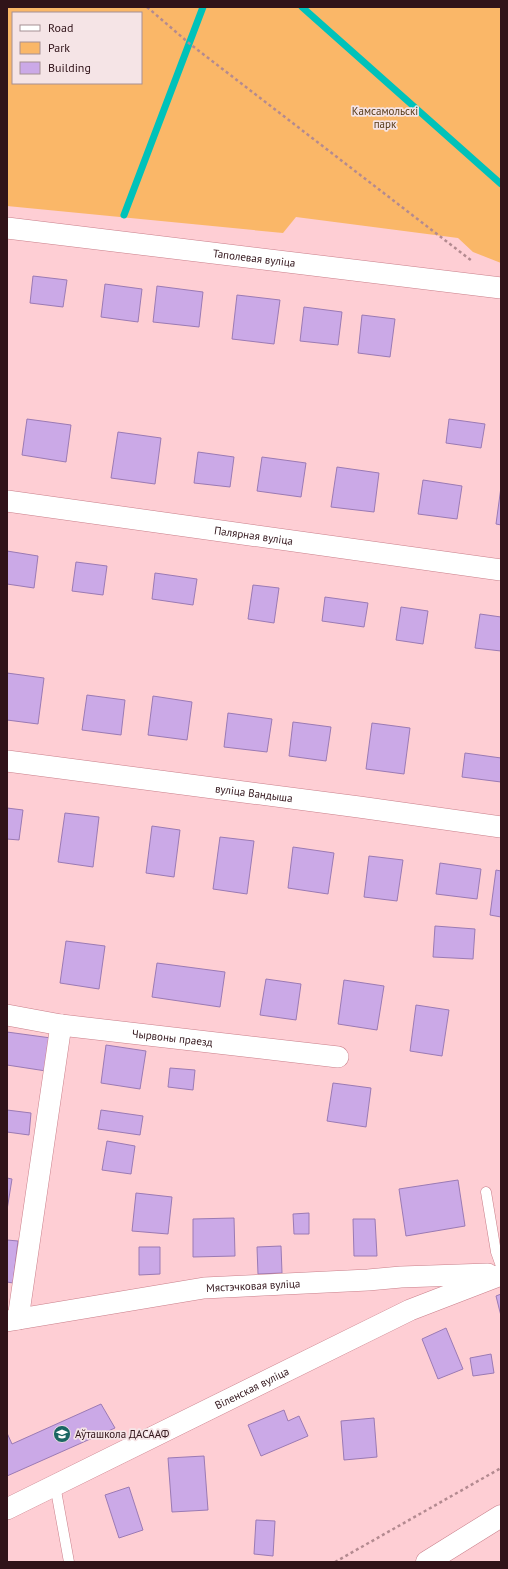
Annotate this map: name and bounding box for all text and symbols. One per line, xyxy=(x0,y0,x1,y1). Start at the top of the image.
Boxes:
legend xyxy=(12,12,142,84)
text: Road xyxy=(48,20,73,35)
text: Park xyxy=(48,40,70,55)
text: Building xyxy=(48,60,91,75)
park label: Камсамольскі парк xyxy=(352,104,418,131)
street label: Таполевая вуліца xyxy=(212,246,296,270)
street label: Палярная вуліца xyxy=(213,523,294,548)
street label: вуліца Вандыша xyxy=(214,781,294,805)
street label: Чырвоны праезд xyxy=(131,1026,214,1049)
street label: Мястэчковая вуліца xyxy=(206,1276,301,1295)
street label: Віленская вуліца xyxy=(212,1364,291,1412)
school or university icon: Аўташкола ДАСААФ xyxy=(52,1424,72,1444)
place label: Аўташкола ДАСААФ xyxy=(75,1427,170,1441)

